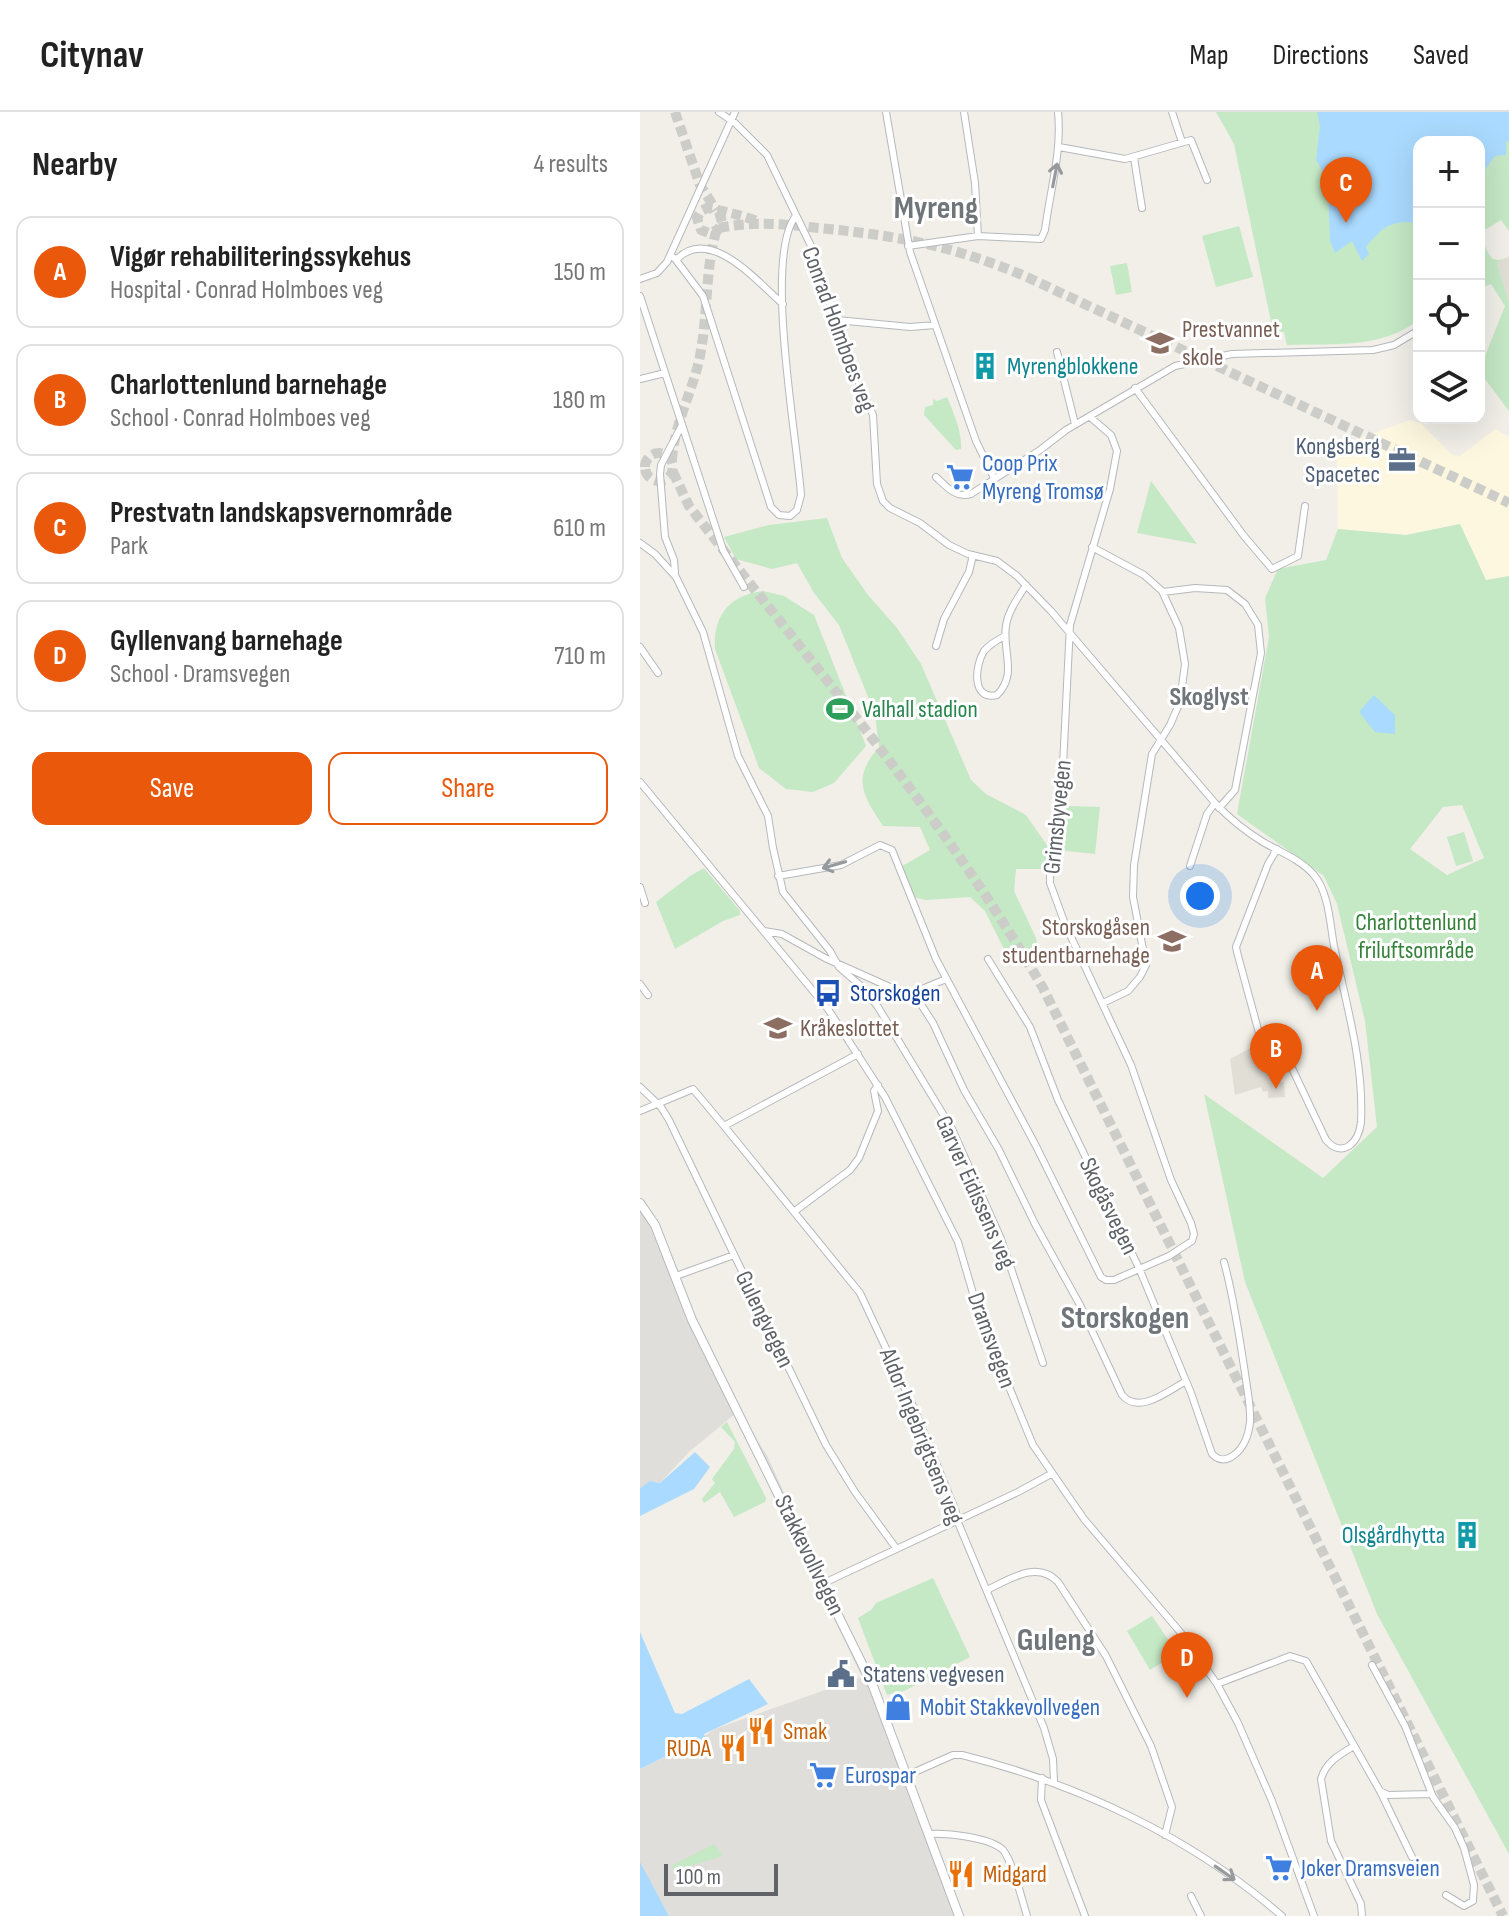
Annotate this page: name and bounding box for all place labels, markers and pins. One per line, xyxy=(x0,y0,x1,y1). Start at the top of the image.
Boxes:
pin: C xyxy=(1320,157,1372,223)
place label: Prestvannet skole xyxy=(1182,315,1280,372)
school or university icon: Prestvannet skole xyxy=(1145,328,1175,358)
building icon: Myrengblokkene xyxy=(970,351,1000,381)
place label: Myrengblokkene xyxy=(1007,352,1138,381)
place label: Kongsberg Spacetec xyxy=(1296,432,1380,489)
office icon: Kongsberg Spacetec xyxy=(1387,445,1417,475)
place label: Coop Prix Myreng Tromsø xyxy=(982,449,1104,506)
supermarket icon: Coop Prix Myreng Tromsø xyxy=(945,462,975,492)
sports icon: Valhall stadion xyxy=(825,694,855,724)
place label: Valhall stadion xyxy=(862,695,978,724)
place label: Storskogåsen studentbarnehage xyxy=(1002,913,1150,970)
school or university icon: Storskogåsen studentbarnehage xyxy=(1157,926,1187,956)
pin: A xyxy=(1291,945,1343,1011)
bus stop icon: Storskogen xyxy=(813,978,843,1008)
place label: Storskogen xyxy=(850,979,941,1008)
school or university icon: Kråkeslottet xyxy=(763,1013,793,1043)
place label: Kråkeslottet xyxy=(800,1014,899,1043)
pin: B xyxy=(1250,1023,1302,1089)
building icon: Olsgårdhytta xyxy=(1452,1520,1482,1550)
place label: Olsgårdhytta xyxy=(1342,1521,1445,1550)
pin: D xyxy=(1161,1632,1213,1698)
public building icon: Statens vegvesen xyxy=(826,1659,856,1689)
place label: Statens vegvesen xyxy=(863,1660,1004,1689)
shop icon: Mobit Stakkevollvegen xyxy=(883,1692,913,1722)
place label: Mobit Stakkevollvegen xyxy=(920,1693,1100,1722)
restaurant icon: Smak xyxy=(746,1716,776,1746)
place label: Smak xyxy=(783,1717,827,1746)
restaurant icon: RUDA xyxy=(718,1733,748,1763)
place label: RUDA xyxy=(666,1734,712,1763)
supermarket icon: Eurospar xyxy=(808,1760,838,1790)
place label: Eurospar xyxy=(845,1761,916,1790)
supermarket icon: Joker Dramsveien xyxy=(1264,1853,1294,1883)
place label: Joker Dramsveien xyxy=(1300,1854,1440,1883)
restaurant icon: Midgard xyxy=(946,1859,976,1889)
place label: Midgard xyxy=(983,1860,1047,1889)

